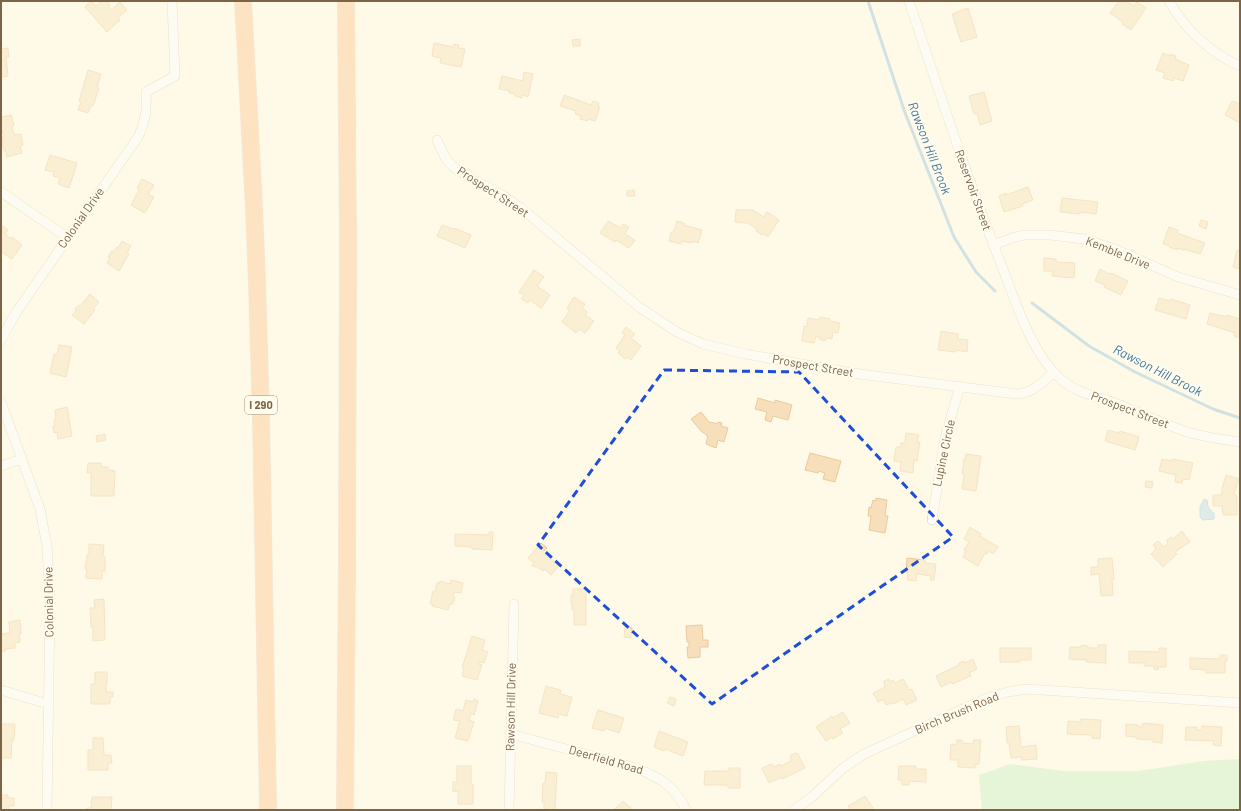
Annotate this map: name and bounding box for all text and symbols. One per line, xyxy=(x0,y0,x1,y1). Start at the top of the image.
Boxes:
water label: Rawson Hill Brook xyxy=(905,99,955,197)
street label: Reservoir Street xyxy=(953,147,995,232)
street label: Prospect Street xyxy=(455,163,532,219)
street label: Colonial Drive xyxy=(54,184,106,250)
street label: Kemble Drive xyxy=(1084,233,1153,271)
water label: Rawson Hill Brook xyxy=(1111,341,1206,400)
street label: Prospect Street xyxy=(771,351,855,379)
street label: Prospect Street xyxy=(1089,388,1171,430)
road number: I 290 xyxy=(245,396,277,414)
street label: Lupine Circle xyxy=(929,418,957,488)
street label: Colonial Drive xyxy=(40,567,56,637)
street label: Rawson Hill Drive xyxy=(502,663,518,751)
street label: Birch Brush Road xyxy=(913,688,1001,736)
street label: Deerfield Road xyxy=(568,742,645,776)

